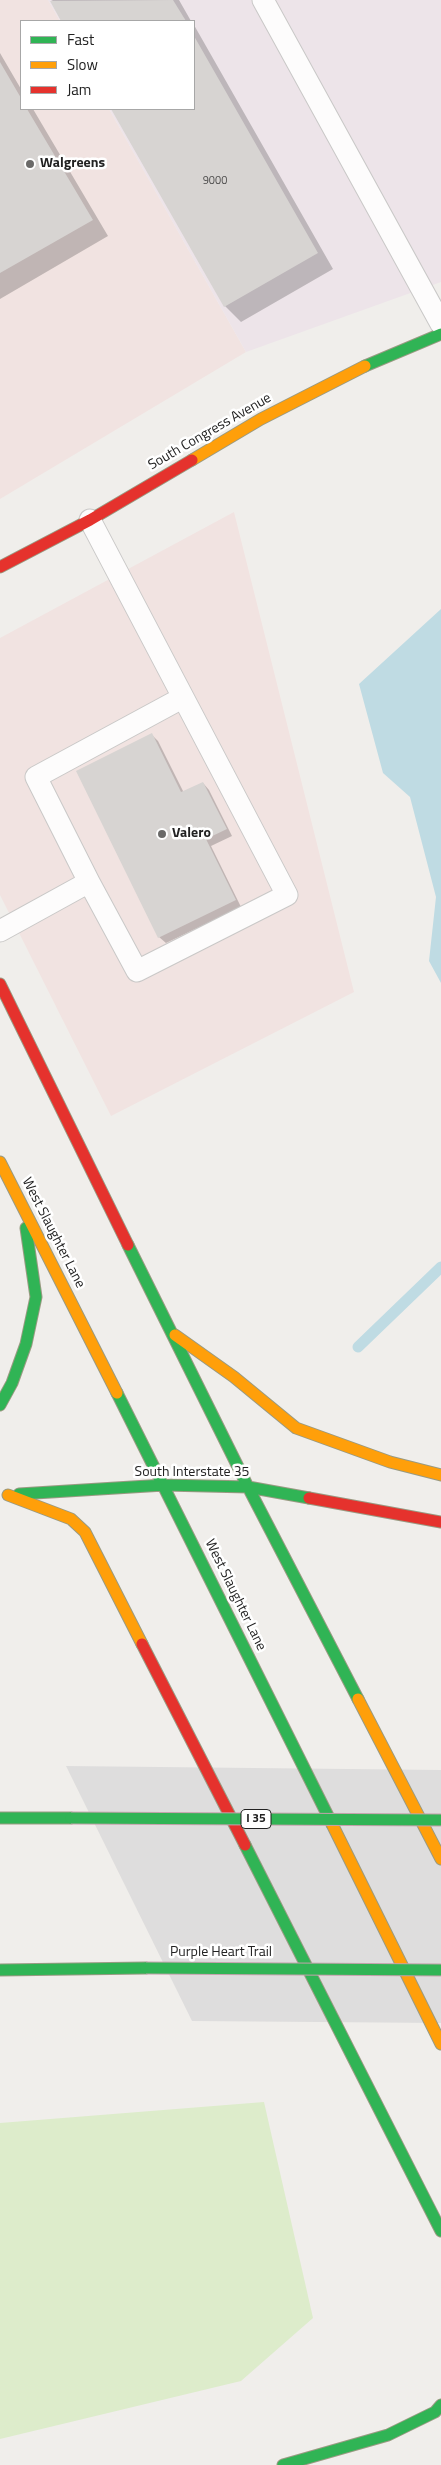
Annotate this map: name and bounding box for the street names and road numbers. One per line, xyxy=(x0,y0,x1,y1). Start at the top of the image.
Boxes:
street label: South Congress Avenue xyxy=(146,390,274,474)
street label: West Slaughter Lane xyxy=(18,1175,88,1291)
street label: South Interstate 35 xyxy=(135,1465,249,1481)
street label: West Slaughter Lane xyxy=(201,1537,269,1653)
road number: I 35 xyxy=(241,1810,271,1828)
street label: Purple Heart Trail xyxy=(170,1945,272,1961)

